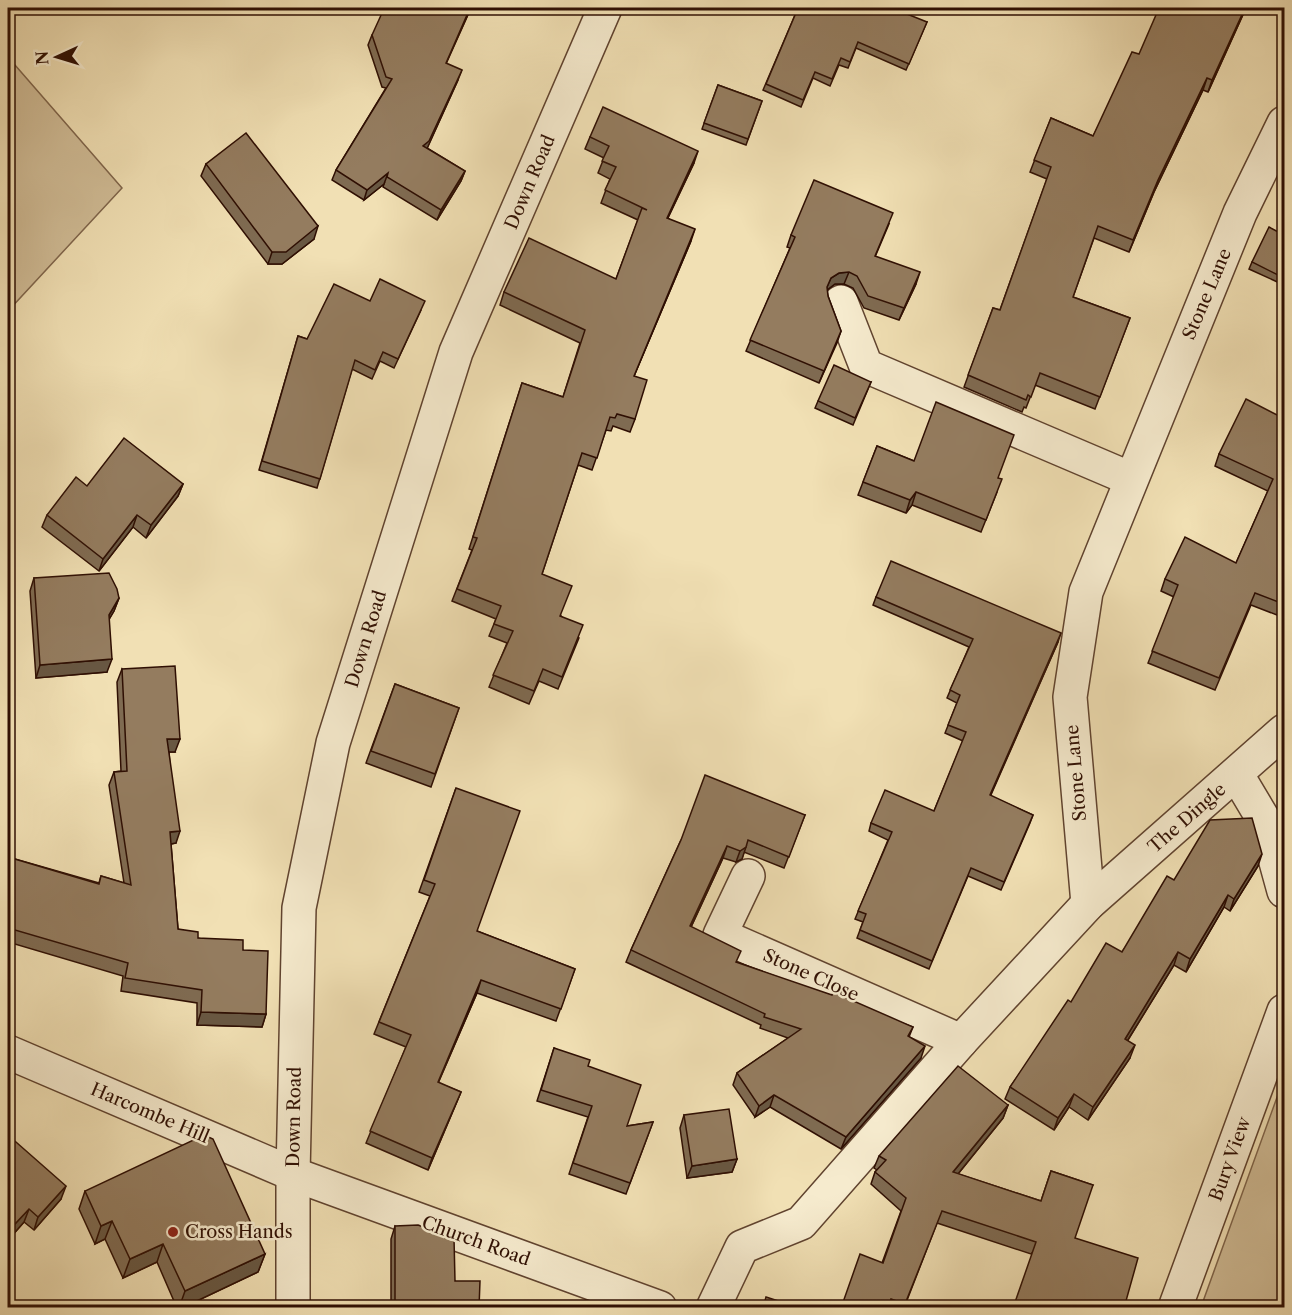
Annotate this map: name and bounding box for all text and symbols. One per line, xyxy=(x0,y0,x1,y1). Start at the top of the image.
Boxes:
north arrow xyxy=(27,27,87,87)
text: N xyxy=(32,50,52,66)
street label: Down Road xyxy=(500,131,560,233)
street label: Stone Lane xyxy=(1178,245,1236,343)
street label: Down Road xyxy=(341,588,391,690)
street label: Stone Lane xyxy=(1061,724,1091,822)
street label: The Dingle xyxy=(1144,778,1230,858)
street label: Stone Close xyxy=(760,944,862,1006)
street label: Down Road xyxy=(282,1066,306,1167)
street label: Harcombe Hill xyxy=(87,1078,213,1148)
street label: Bury View xyxy=(1205,1113,1256,1204)
street label: Church Road xyxy=(419,1211,533,1271)
place label: Cross Hands xyxy=(185,1221,293,1243)
marker: Cross Hands xyxy=(166,1225,180,1239)

